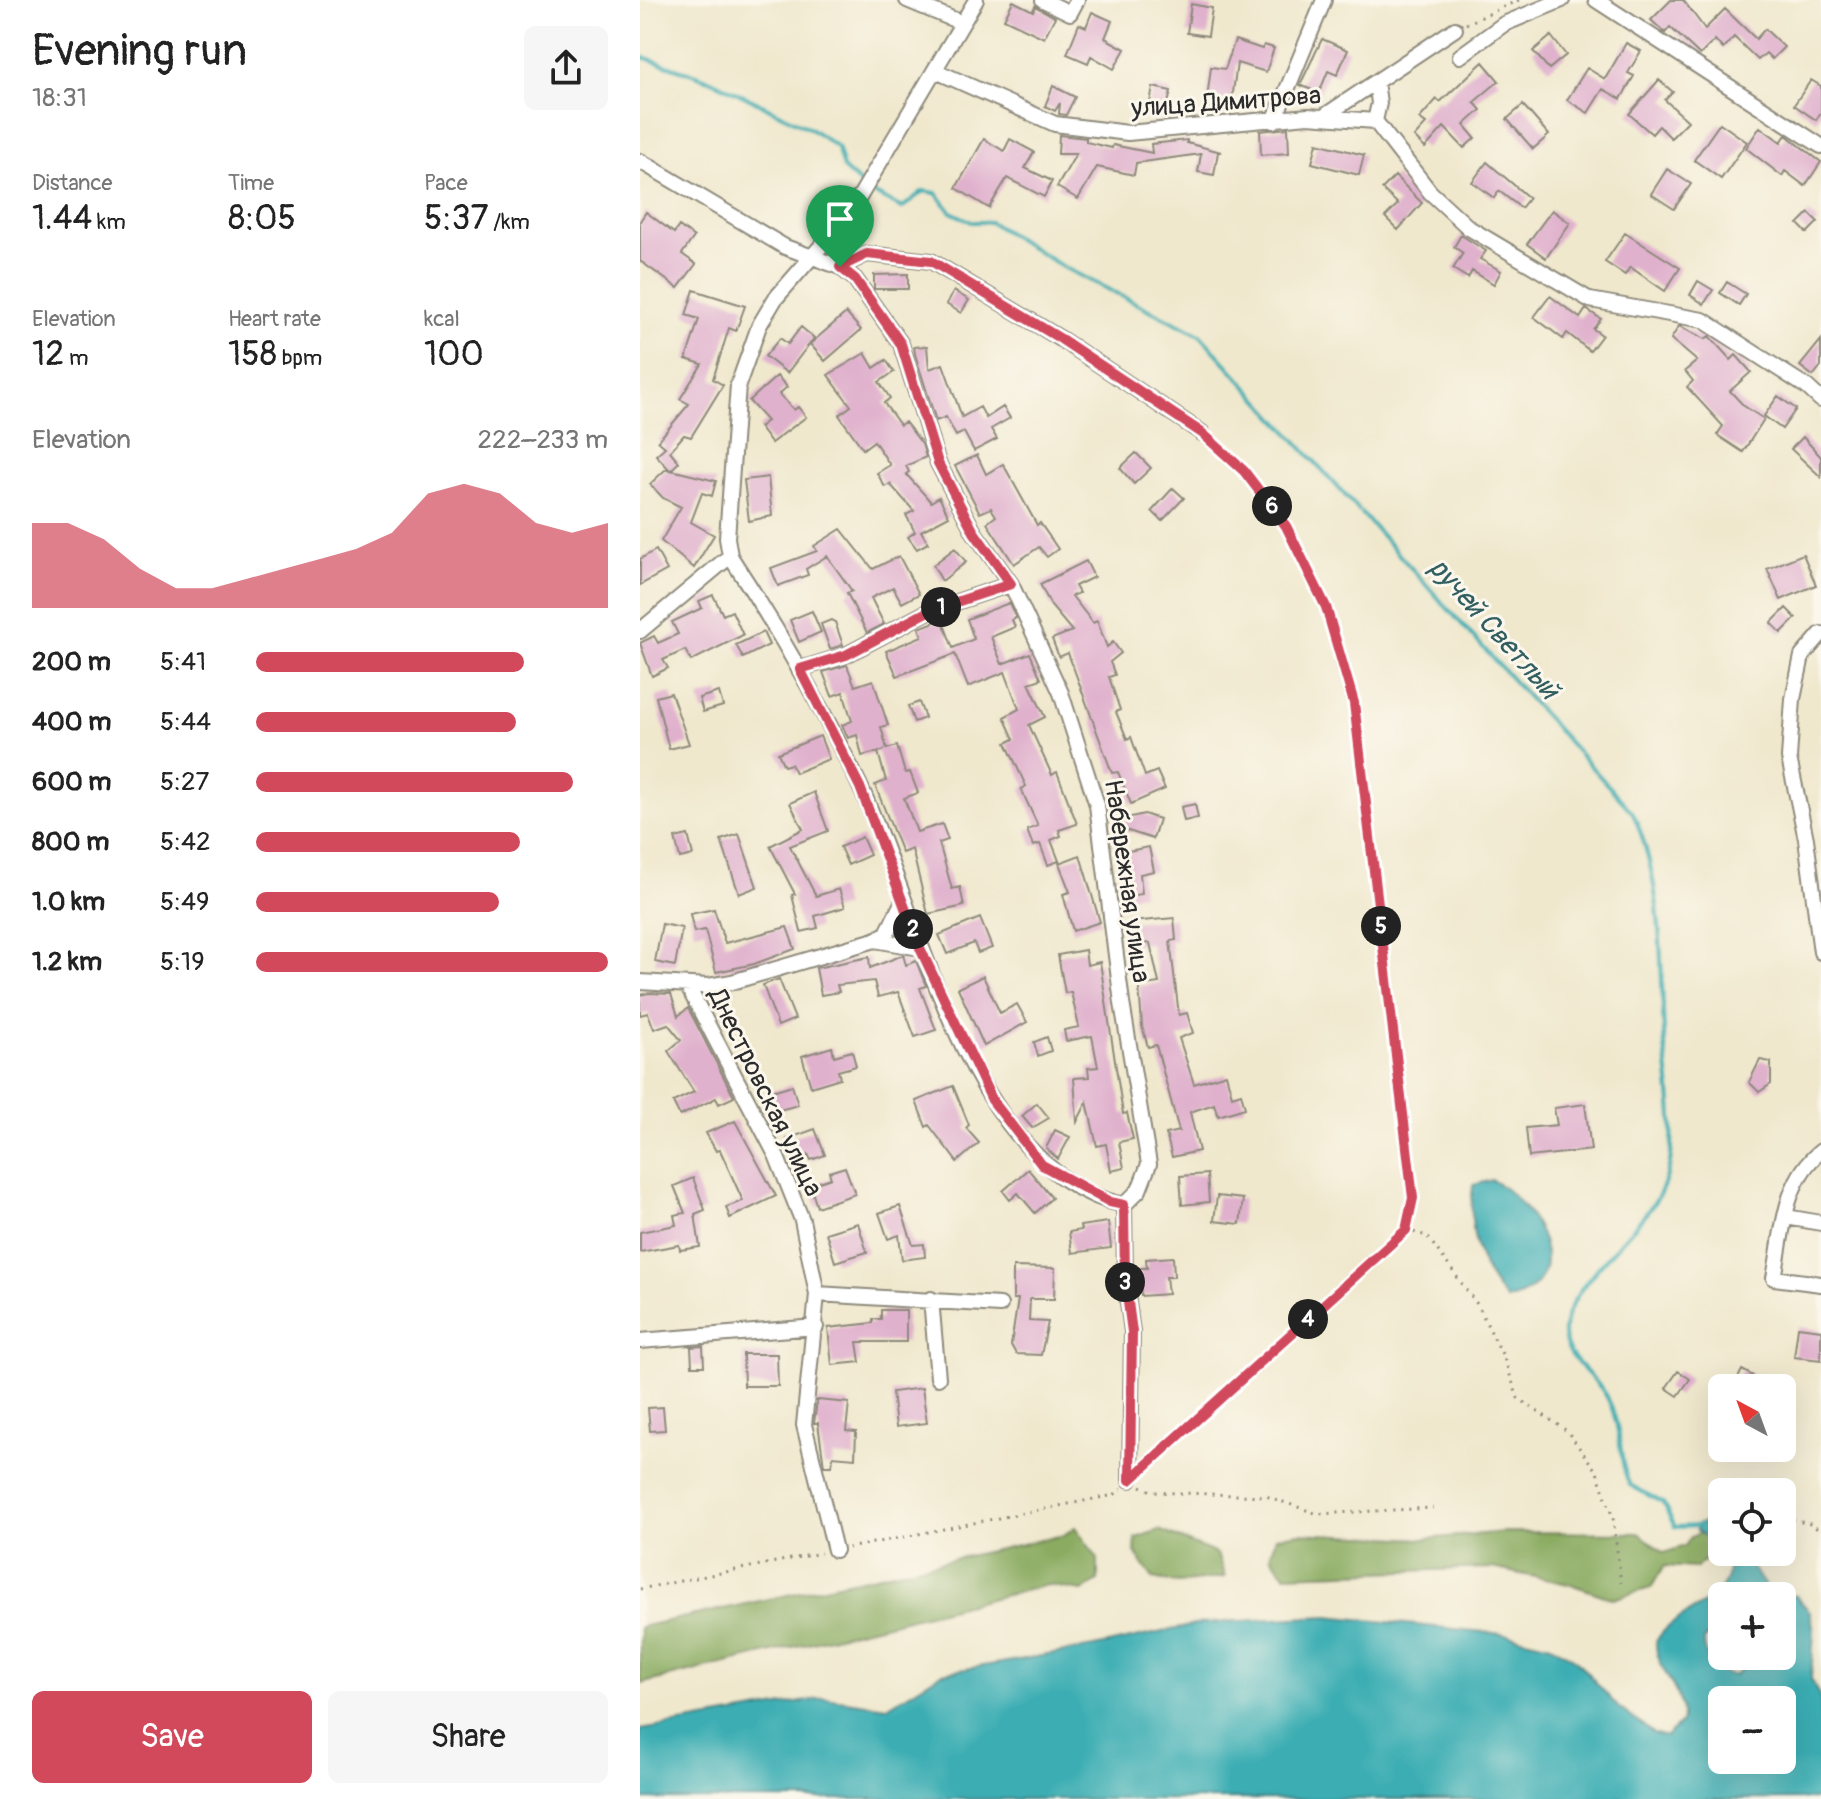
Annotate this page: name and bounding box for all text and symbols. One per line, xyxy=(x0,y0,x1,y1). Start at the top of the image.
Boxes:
text: Evening run xyxy=(32,24,247,79)
button: share xyxy=(524,26,608,110)
street label: улица Димитрова xyxy=(1129,79,1322,125)
text: 18:31 xyxy=(32,82,87,114)
text: Distance xyxy=(32,169,112,197)
text: Time xyxy=(228,169,274,197)
text: Pace xyxy=(424,169,468,197)
pin xyxy=(806,185,874,267)
text: 1.44 xyxy=(32,197,92,240)
text: 8:05 xyxy=(228,197,296,240)
text: 5:37 xyxy=(424,197,488,240)
icon: arrive xyxy=(818,197,862,241)
text: km xyxy=(92,208,126,236)
text: /km xyxy=(488,208,530,236)
text: Elevation xyxy=(32,305,116,333)
text: Heart rate xyxy=(228,305,321,333)
text: kcal xyxy=(424,305,460,333)
text: 12 xyxy=(32,333,64,376)
text: 158 xyxy=(228,333,277,376)
text: 100 xyxy=(424,333,484,376)
text: m xyxy=(64,344,89,372)
text: bpm xyxy=(277,344,322,372)
text: Elevation xyxy=(32,424,131,456)
text: 222–233 m xyxy=(478,424,608,456)
pin: 6 xyxy=(1252,486,1292,526)
text: 6 xyxy=(1266,492,1278,520)
water label: ручей Светлый xyxy=(1421,551,1568,709)
pin: 1 xyxy=(921,587,961,627)
text: 1 xyxy=(937,593,945,621)
text: 200 m xyxy=(32,646,111,678)
text: 5:41 xyxy=(160,646,206,678)
text: 400 m xyxy=(32,706,111,738)
text: 5:44 xyxy=(160,706,211,738)
text: 600 m xyxy=(32,766,111,798)
text: 5:27 xyxy=(160,766,209,798)
street label: Набережная улица xyxy=(1097,777,1157,985)
text: 800 m xyxy=(32,826,109,858)
text: 5:42 xyxy=(160,826,211,858)
text: 1.0 km xyxy=(32,886,105,918)
text: 5:49 xyxy=(160,886,210,918)
pin: 5 xyxy=(1361,906,1401,946)
pin: 2 xyxy=(893,909,933,949)
text: 5 xyxy=(1375,912,1387,940)
text: 2 xyxy=(907,915,919,943)
text: 1.2 km xyxy=(32,946,102,978)
text: 5:19 xyxy=(160,946,205,978)
street label: Днестровская улица xyxy=(700,982,829,1202)
pin: 3 xyxy=(1105,1262,1145,1302)
text: 3 xyxy=(1119,1268,1131,1296)
pin: 4 xyxy=(1288,1299,1328,1339)
text: 4 xyxy=(1302,1305,1314,1333)
north arrow xyxy=(1708,1374,1796,1462)
map controls xyxy=(1708,1374,1796,1774)
button: locate xyxy=(1708,1478,1796,1566)
button: + xyxy=(1708,1582,1796,1670)
button: − xyxy=(1708,1686,1796,1774)
button: Save xyxy=(32,1691,312,1783)
button: Share xyxy=(328,1691,608,1783)

